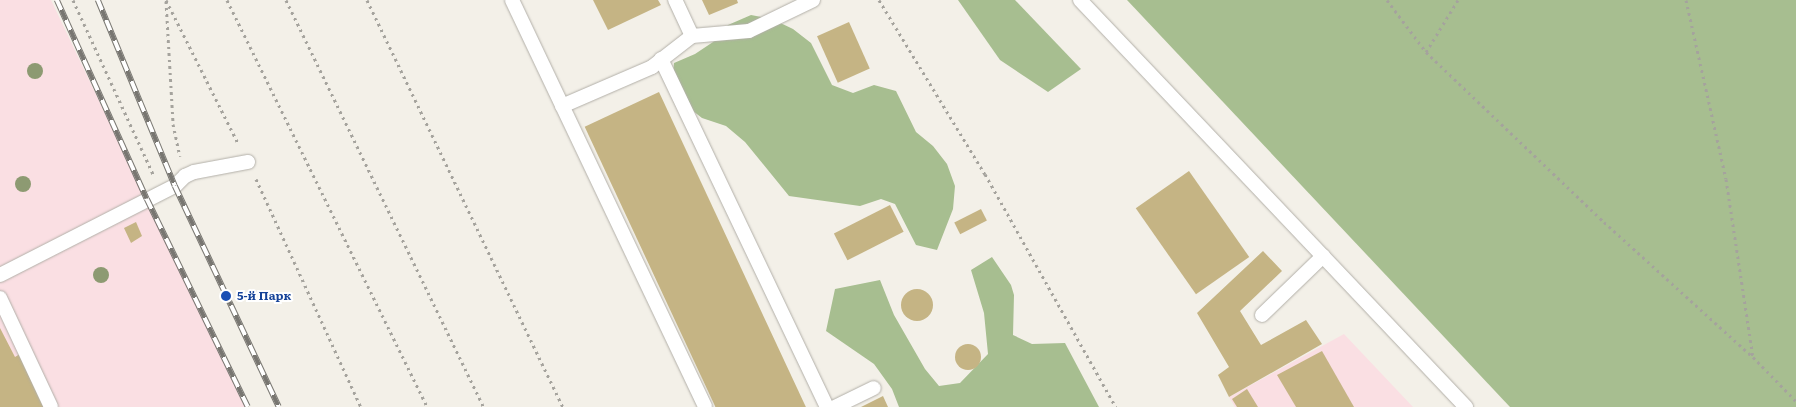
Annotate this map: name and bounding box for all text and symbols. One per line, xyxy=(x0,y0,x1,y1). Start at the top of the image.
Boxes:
marker: 5-й Парк xyxy=(219,289,233,303)
place label: 5-й Парк xyxy=(237,289,291,303)

